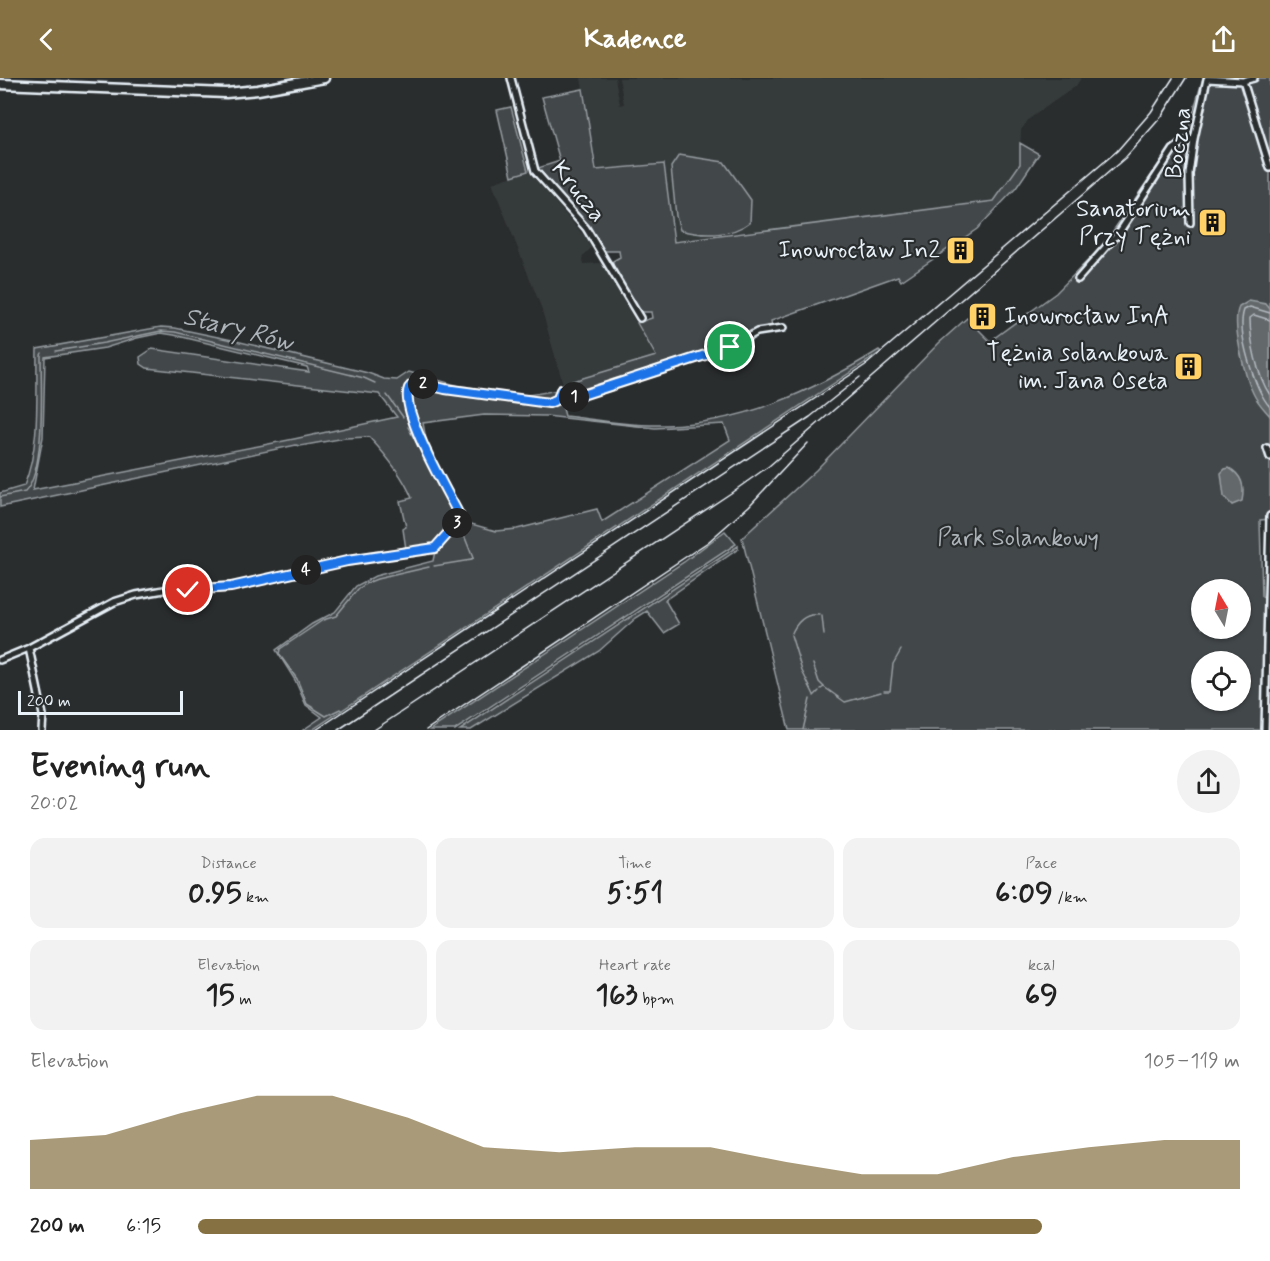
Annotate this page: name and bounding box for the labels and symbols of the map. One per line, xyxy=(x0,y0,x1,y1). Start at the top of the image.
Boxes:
street label: Boczna xyxy=(1159,105,1199,181)
street label: Krucza xyxy=(544,155,612,229)
place label: Sanatorium Przy Tężni xyxy=(1076,194,1191,253)
building icon: Sanatorium Przy Tężni xyxy=(1196,207,1228,239)
building icon: Inowrocław In2 xyxy=(945,234,977,266)
place label: Inowrocław In2 xyxy=(778,235,940,266)
water label: Stary Rów xyxy=(180,300,298,361)
building icon: Inowrocław InA xyxy=(967,300,999,332)
place label: Inowrocław InA xyxy=(1004,301,1170,332)
pin xyxy=(704,321,755,372)
place label: Tężnia solankowa im. Jana Oseta xyxy=(986,338,1169,397)
building icon: Tężnia solankowa im. Jana Oseta xyxy=(1173,351,1205,383)
pin: 2 xyxy=(408,369,438,399)
pin: 1 xyxy=(559,382,589,412)
pin: 3 xyxy=(442,508,472,538)
park label: Park Solankowy xyxy=(937,523,1099,554)
pin: 4 xyxy=(291,555,321,585)
pin xyxy=(162,564,213,615)
north arrow xyxy=(1191,579,1251,639)
scale bar xyxy=(18,688,183,716)

